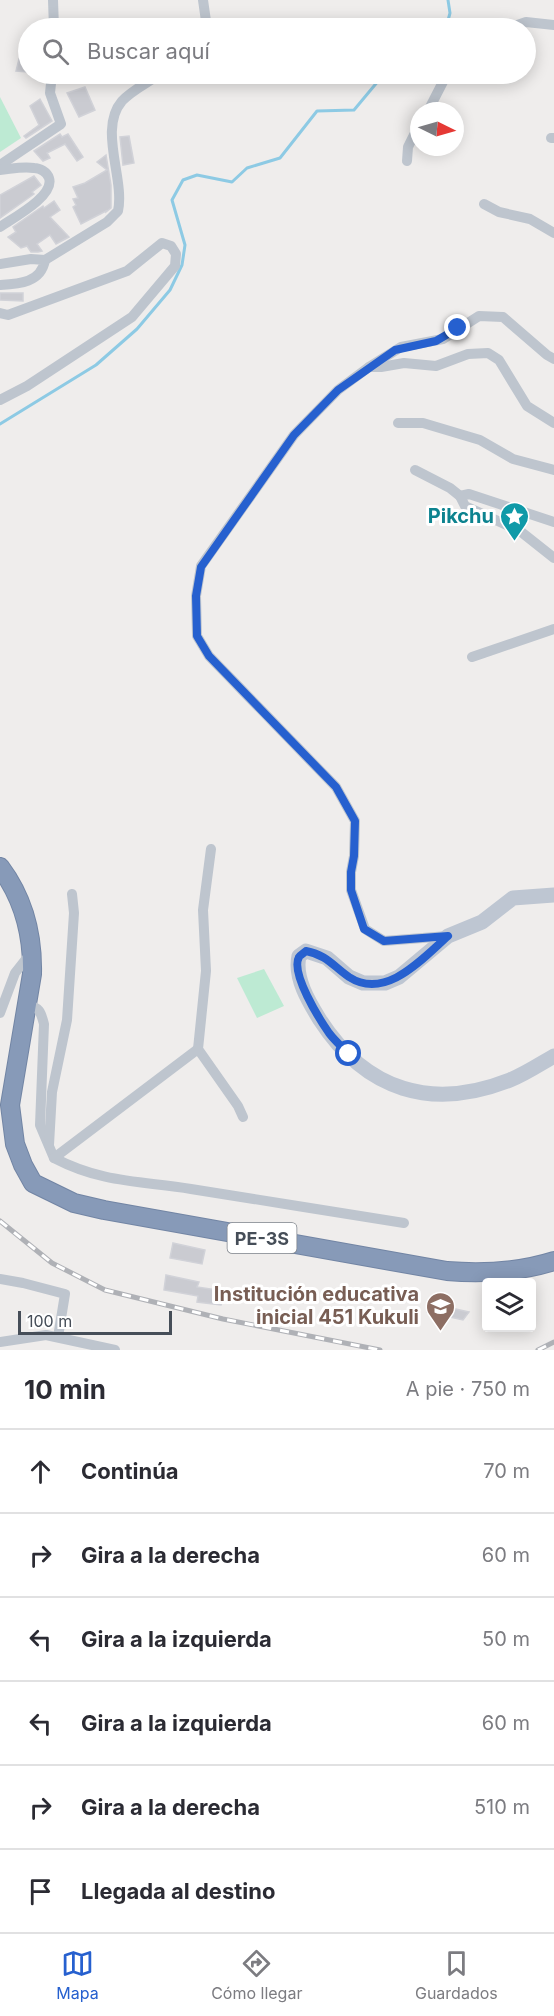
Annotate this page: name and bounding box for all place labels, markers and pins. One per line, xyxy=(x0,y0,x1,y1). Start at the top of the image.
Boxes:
place icon: Pikchu xyxy=(499,500,531,542)
place label: Pikchu xyxy=(428,504,494,528)
place label: Institución educativa inicial 451 Kukuli xyxy=(214,1282,419,1329)
school or university icon: Institución educativa inicial 451 Kukuli xyxy=(424,1290,456,1332)

